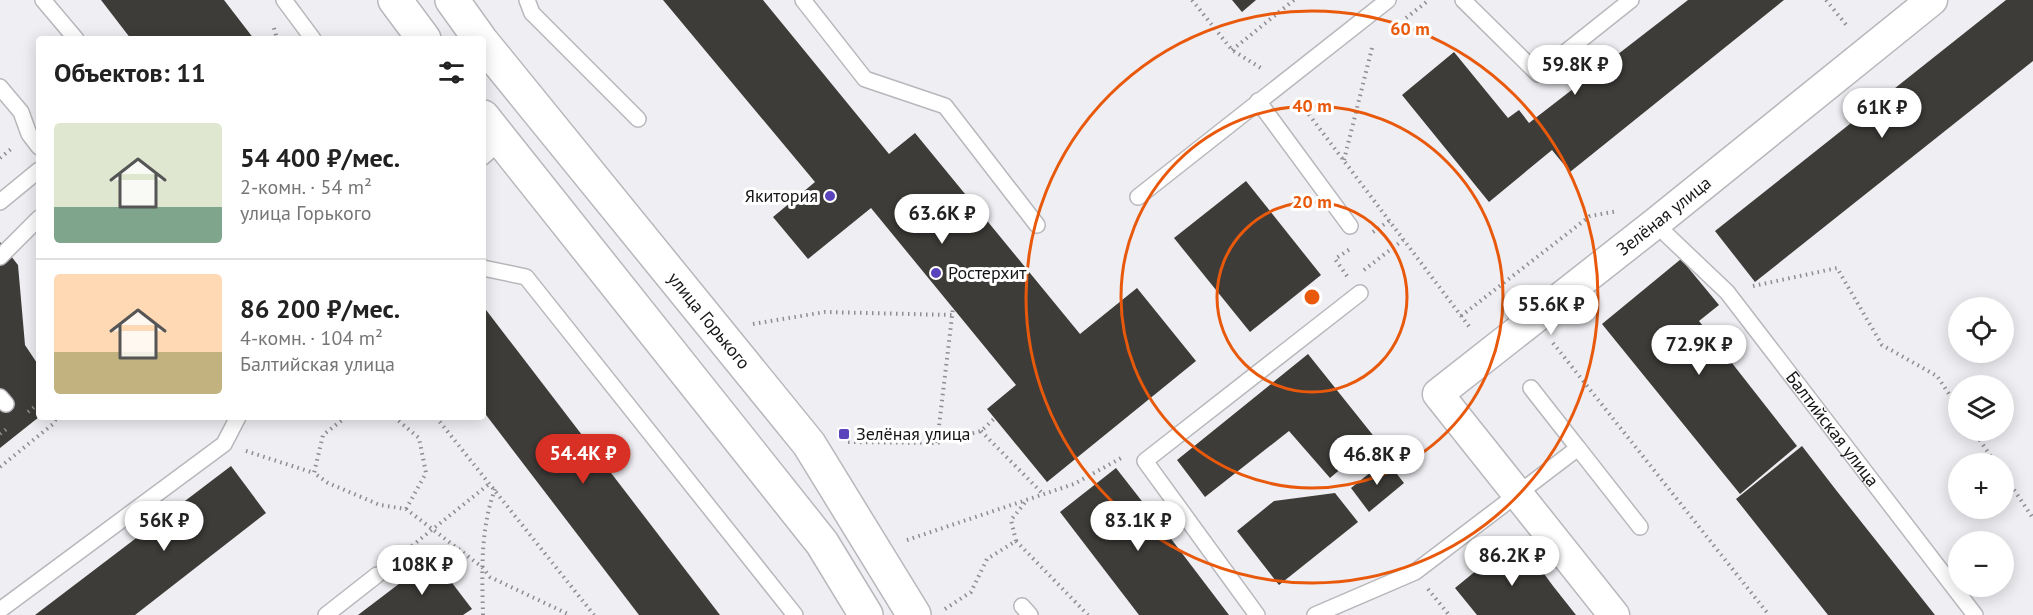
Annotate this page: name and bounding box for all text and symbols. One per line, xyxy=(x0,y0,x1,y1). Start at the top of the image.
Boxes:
text: 60 m xyxy=(1390,17,1430,40)
pin: 59.8K ₽ xyxy=(1520,45,1630,96)
text: 59.8K ₽ xyxy=(1541,51,1609,77)
text: Объектов: 11 xyxy=(54,56,206,89)
icon: filters xyxy=(435,56,468,89)
pin: 61K ₽ xyxy=(1840,88,1924,139)
text: 40 m xyxy=(1292,94,1332,117)
text: 61K ₽ xyxy=(1857,94,1907,120)
text: 54 400 ₽/мес. xyxy=(240,141,400,174)
icon: home xyxy=(102,147,174,219)
street label: Зелёная улица xyxy=(1612,171,1716,260)
text: 2-комн. · 54 m² xyxy=(240,174,372,200)
place label: Якитория xyxy=(745,184,818,207)
marker: Якитория xyxy=(823,189,837,203)
text: 20 m xyxy=(1292,190,1332,213)
pin: 63.6K ₽ xyxy=(887,194,997,245)
text: улица Горького xyxy=(240,200,372,226)
text: 63.6K ₽ xyxy=(908,200,976,226)
place label: Ростерхит xyxy=(948,261,1027,284)
marker: Ростерхит xyxy=(929,266,943,280)
street label: улица Горького xyxy=(663,267,756,374)
pin: 55.6K ₽ xyxy=(1496,285,1606,336)
centre of rings xyxy=(1302,287,1322,307)
text: 55.6K ₽ xyxy=(1517,291,1585,317)
text: 86 200 ₽/мес. xyxy=(240,292,400,325)
map controls xyxy=(1948,297,2014,597)
button: locate xyxy=(1948,297,2014,363)
icon: home xyxy=(102,298,174,370)
text: 4-комн. · 104 m² xyxy=(240,325,383,351)
pin: 72.9K ₽ xyxy=(1644,325,1754,376)
text: 72.9K ₽ xyxy=(1665,331,1733,357)
text: Балтийская улица xyxy=(240,351,395,377)
street label: Балтийская улица xyxy=(1781,366,1884,491)
button: layers xyxy=(1948,375,2014,441)
place label: Зелёная улица xyxy=(856,422,971,445)
marker: Зелёная улица xyxy=(837,427,851,441)
pin: 54.4K ₽ xyxy=(528,434,638,485)
pin: 46.8K ₽ xyxy=(1322,435,1432,486)
text: 54.4K ₽ xyxy=(549,440,617,466)
text: 46.8K ₽ xyxy=(1343,441,1411,467)
button: + xyxy=(1948,453,2014,519)
pin: 56K ₽ xyxy=(122,501,206,552)
pin: 83.1K ₽ xyxy=(1083,501,1193,552)
text: 56K ₽ xyxy=(139,507,189,533)
text: 83.1K ₽ xyxy=(1104,507,1172,533)
button: − xyxy=(1948,531,2014,597)
pin: 86.2K ₽ xyxy=(1457,536,1567,587)
text: 86.2K ₽ xyxy=(1478,542,1546,568)
pin: 108K ₽ xyxy=(373,545,471,596)
text: 108K ₽ xyxy=(391,551,453,577)

